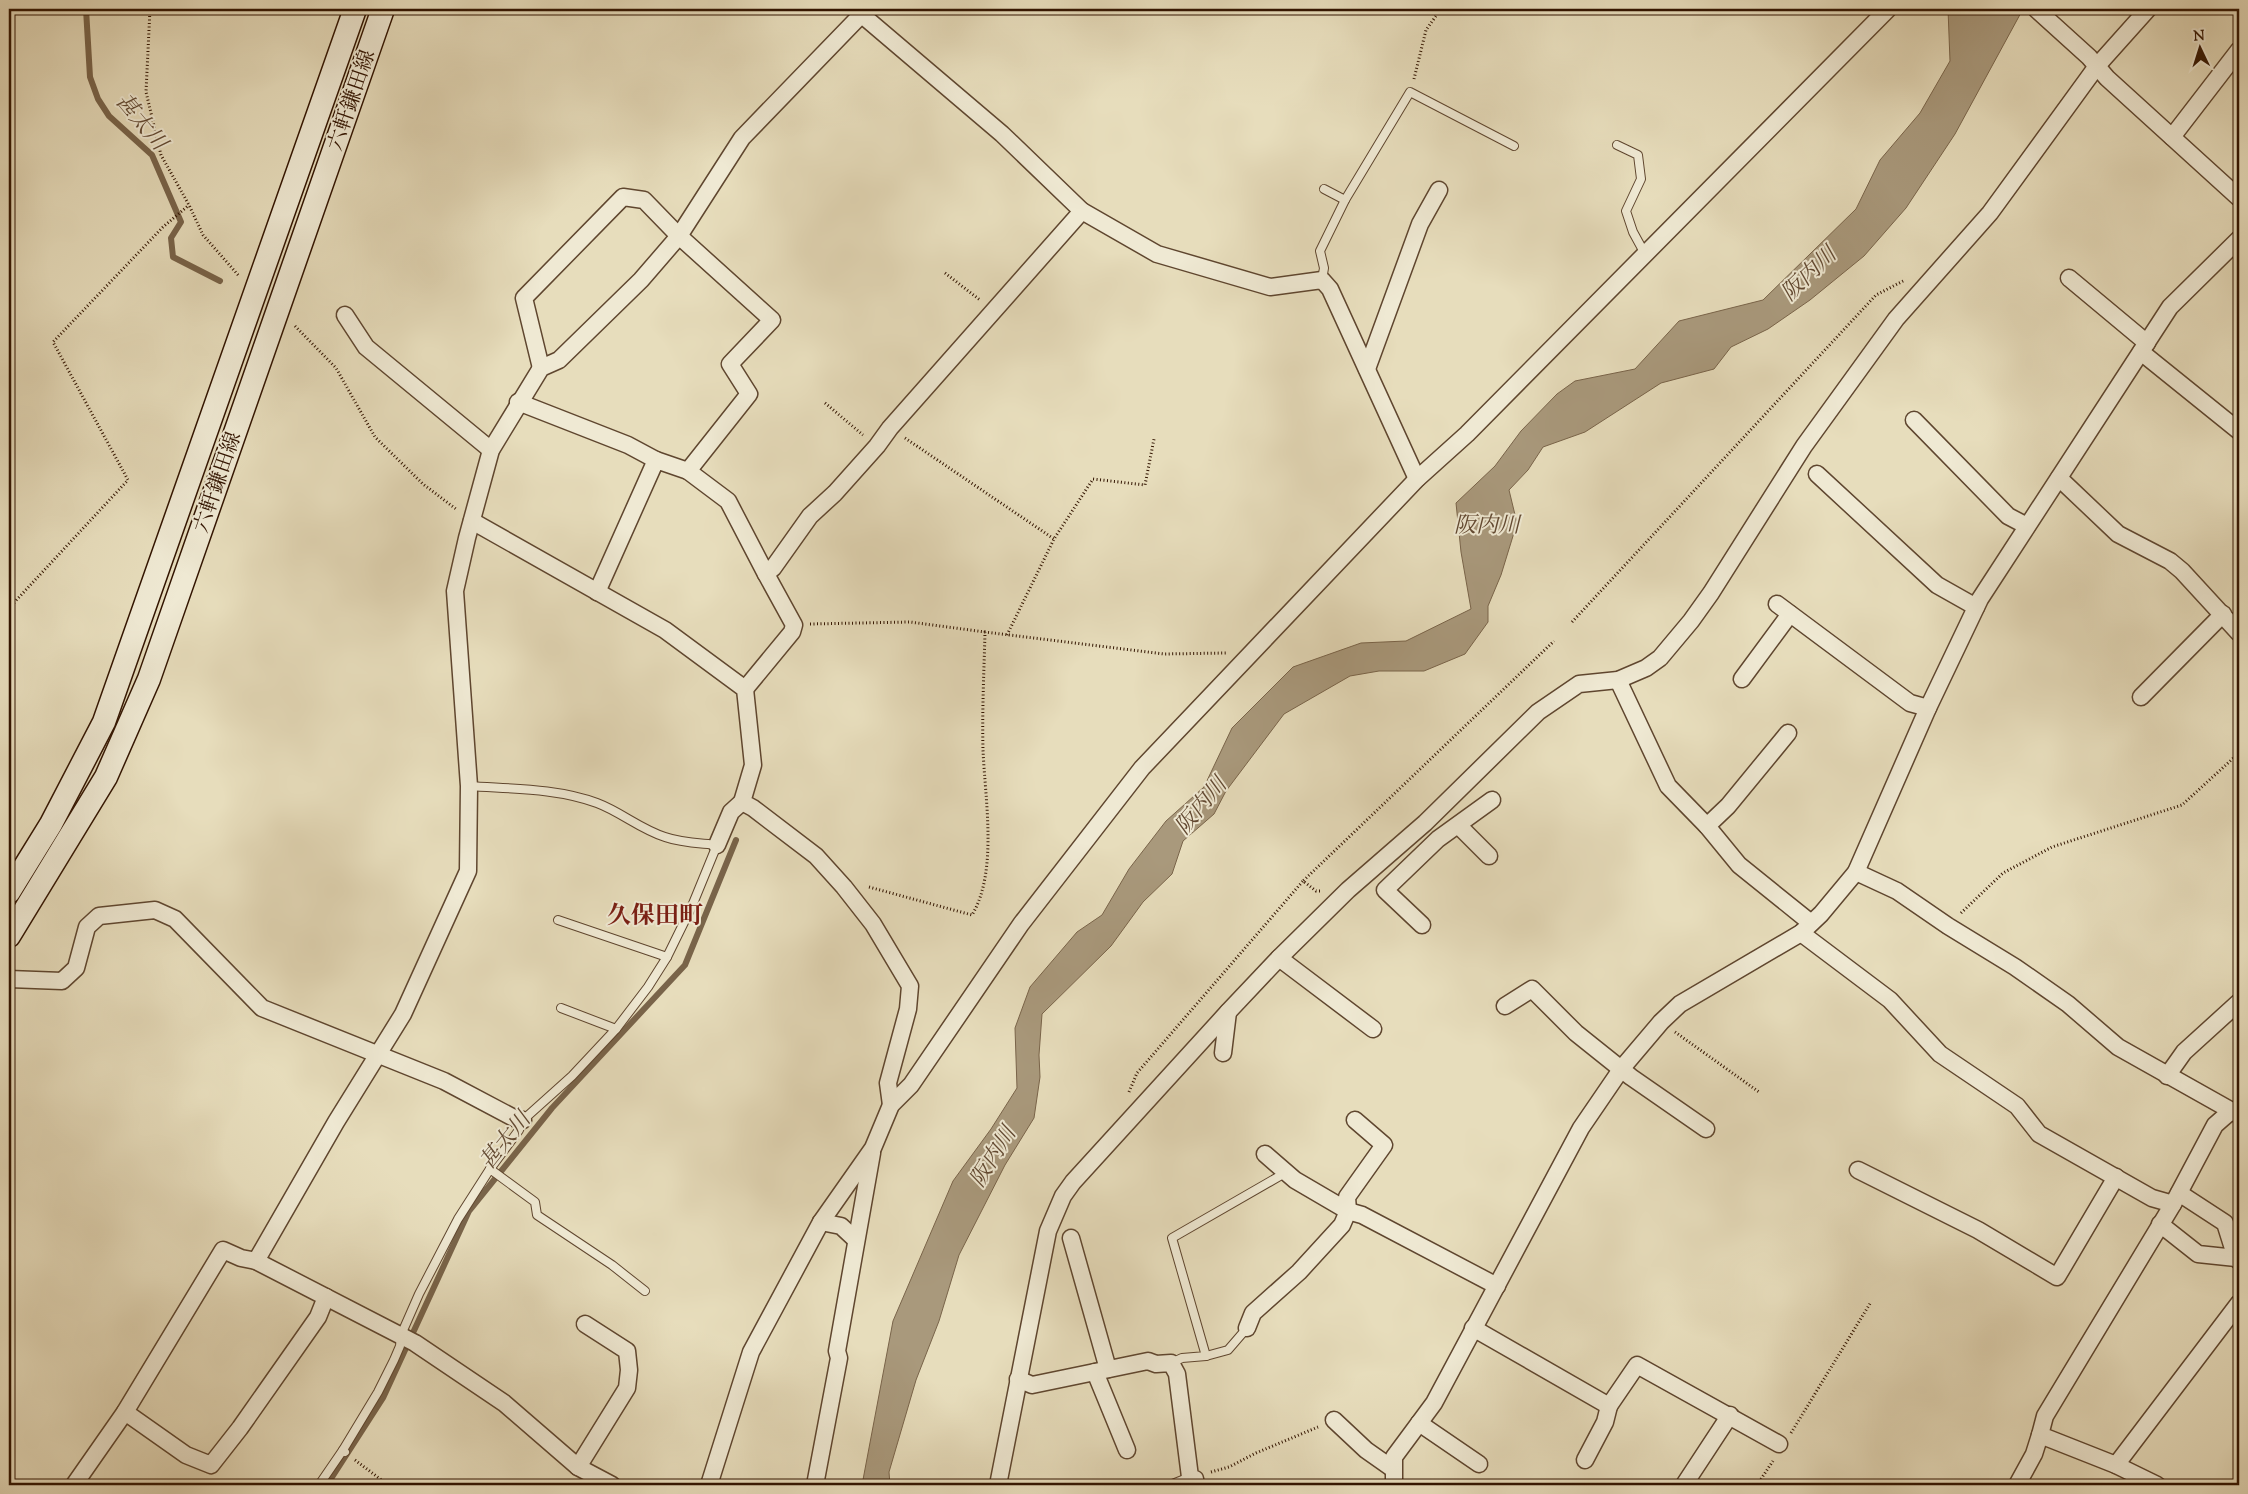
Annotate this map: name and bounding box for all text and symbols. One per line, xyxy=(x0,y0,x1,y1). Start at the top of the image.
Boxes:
north arrow xyxy=(2176,22,2226,72)
text: N xyxy=(2193,27,2206,47)
street label: 六軒鎌田線 xyxy=(322,46,384,155)
water label: 甚太川 xyxy=(106,87,174,160)
water label: 阪内川 xyxy=(1775,239,1846,310)
street label: 六軒鎌田線 xyxy=(188,428,250,537)
water label: 阪内川 xyxy=(1454,511,1522,543)
water label: 阪内川 xyxy=(1169,770,1237,842)
district label: 久保田町 xyxy=(607,900,703,934)
water label: 甚太川 xyxy=(473,1105,541,1178)
water label: 阪内川 xyxy=(963,1119,1027,1194)

